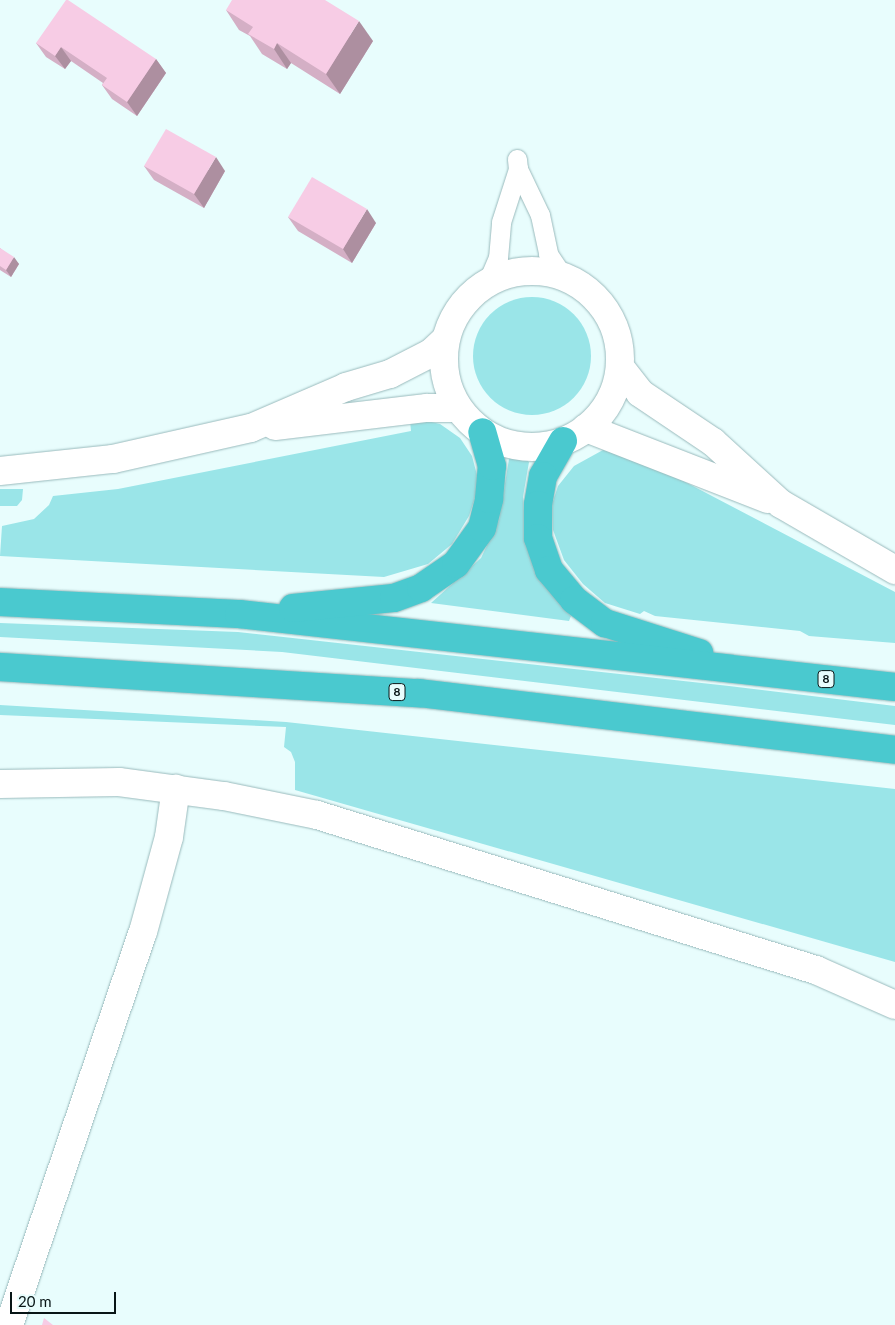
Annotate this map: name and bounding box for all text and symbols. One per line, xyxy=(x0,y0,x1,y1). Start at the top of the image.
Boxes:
road number: 8 xyxy=(817,670,835,689)
road number: 8 xyxy=(388,682,406,702)
scale bar xyxy=(12,1282,119,1314)
text: 20 m xyxy=(18,1292,52,1310)

